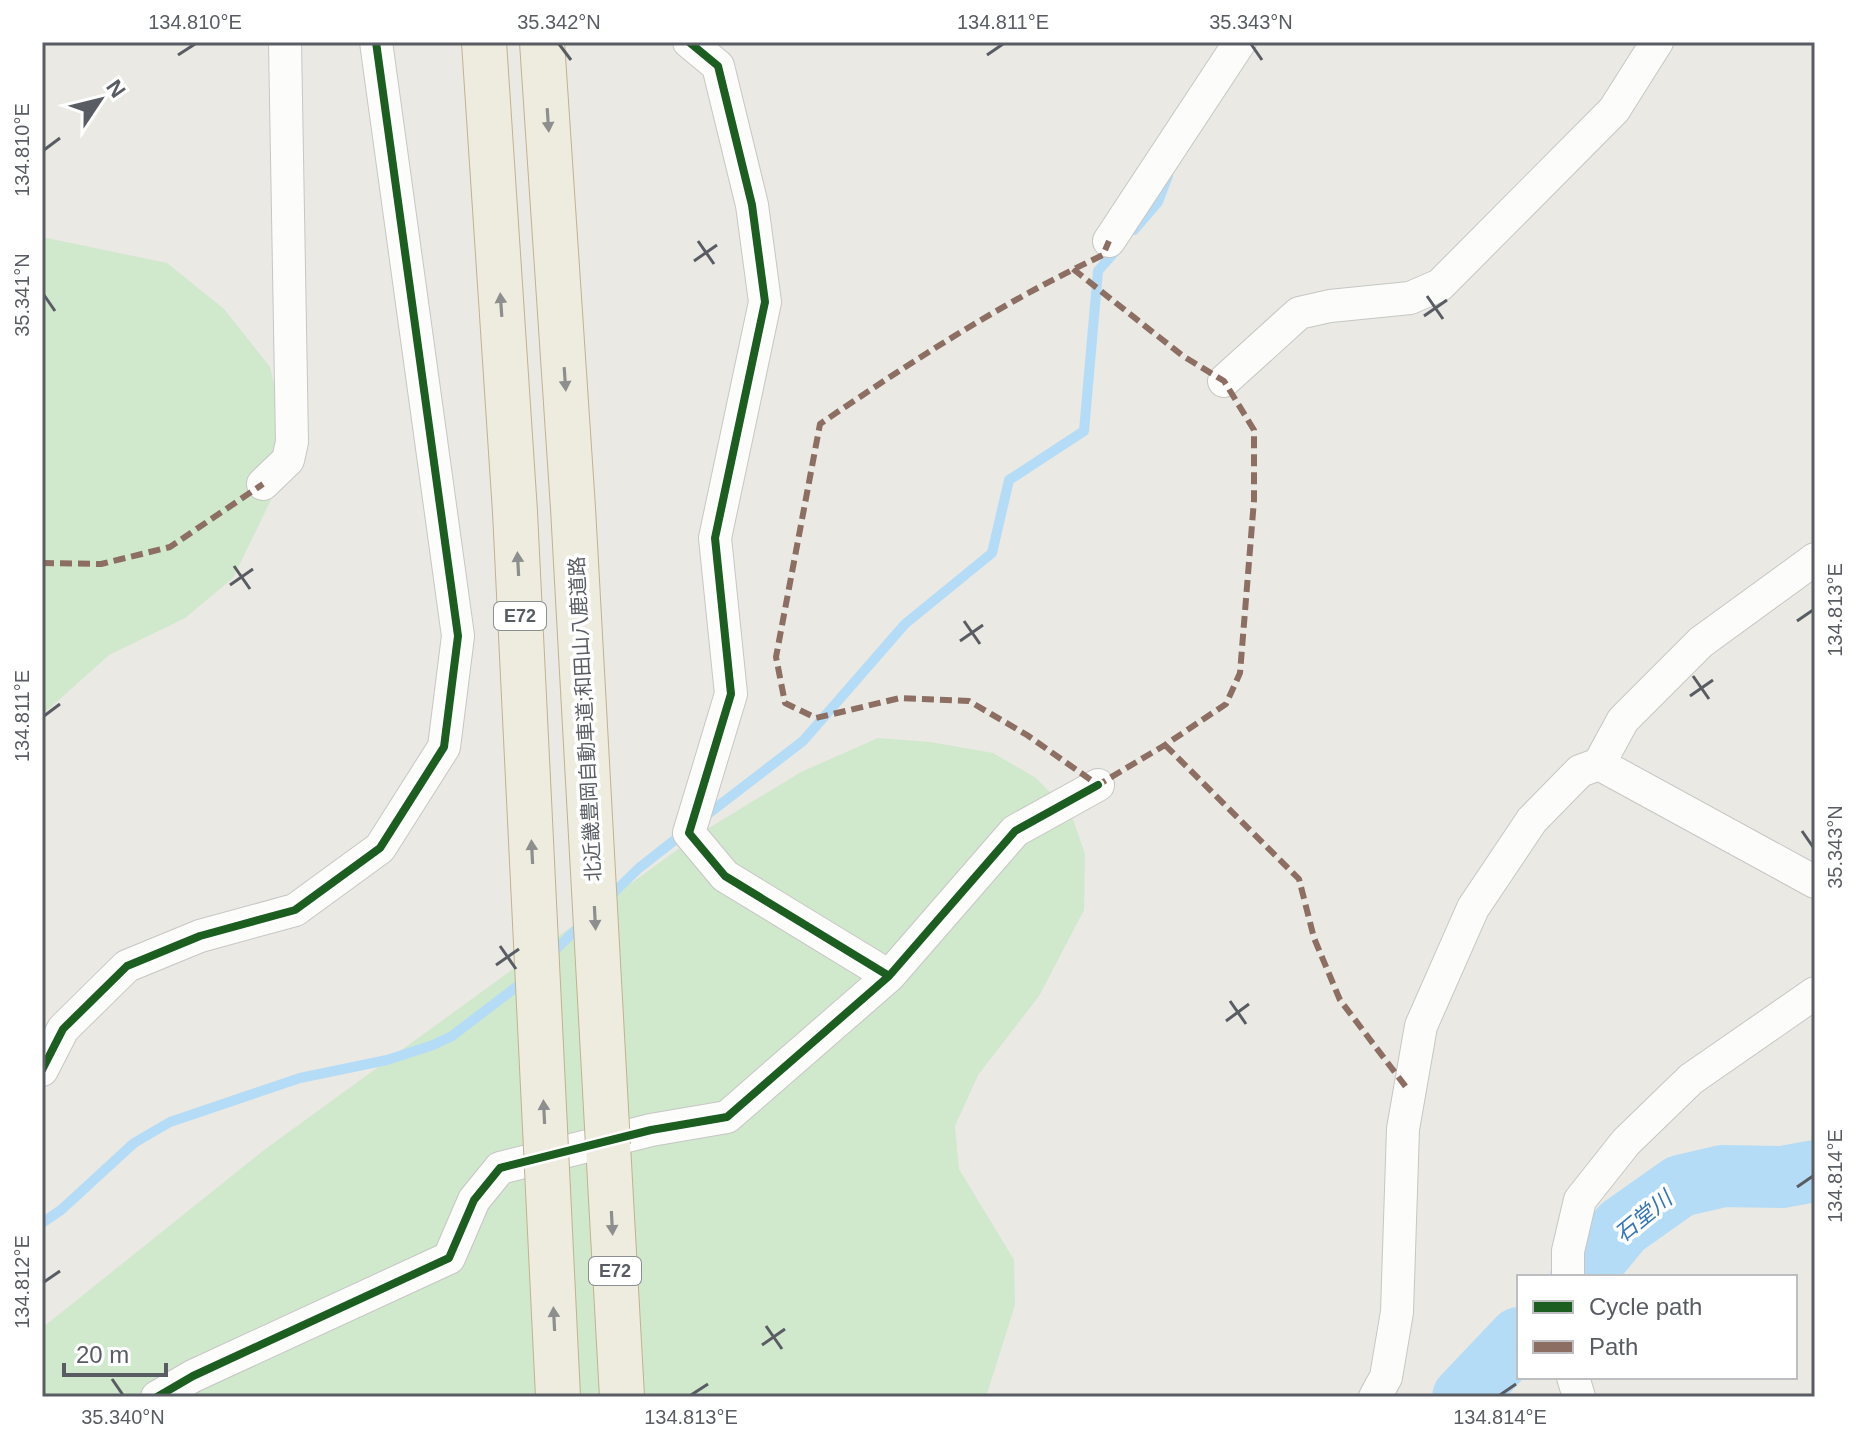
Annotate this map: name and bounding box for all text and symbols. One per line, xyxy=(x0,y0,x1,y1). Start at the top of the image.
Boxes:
text: 134.810°E xyxy=(148,11,242,33)
text: 35.342°N xyxy=(517,11,601,33)
text: 134.811°E xyxy=(957,11,1049,33)
text: 35.343°N xyxy=(1209,11,1293,33)
north arrow xyxy=(60,60,140,140)
text: N xyxy=(101,75,131,102)
text: 134.810°E xyxy=(11,103,33,197)
one-way arrow xyxy=(541,108,554,133)
text: 35.341°N xyxy=(11,253,33,337)
one-way arrow xyxy=(495,292,508,317)
one-way arrow xyxy=(558,367,571,392)
one-way arrow xyxy=(511,551,524,576)
street label: 北近畿豊岡自動車道;和田山八鹿道路 xyxy=(565,556,605,882)
text: 134.813°E xyxy=(1824,563,1846,657)
road number: E72 xyxy=(494,602,546,630)
text: 134.811°E xyxy=(11,670,33,762)
text: 35.343°N xyxy=(1824,805,1846,889)
one-way arrow xyxy=(525,839,538,864)
one-way arrow xyxy=(589,906,602,931)
one-way arrow xyxy=(538,1099,551,1124)
text: 134.814°E xyxy=(1824,1129,1846,1223)
water label: 石堂川 xyxy=(1610,1185,1678,1247)
one-way arrow xyxy=(606,1211,619,1236)
text: 134.812°E xyxy=(11,1235,33,1329)
road number: E72 xyxy=(589,1257,641,1285)
legend xyxy=(1517,1275,1797,1379)
text: Cycle path xyxy=(1589,1293,1702,1320)
one-way arrow xyxy=(548,1306,561,1331)
scale bar xyxy=(64,1327,166,1377)
text: Path xyxy=(1589,1333,1638,1360)
text: 20 m xyxy=(76,1341,129,1368)
text: 35.340°N xyxy=(81,1406,165,1428)
text: 134.813°E xyxy=(644,1406,738,1428)
text: 134.814°E xyxy=(1453,1406,1547,1428)

